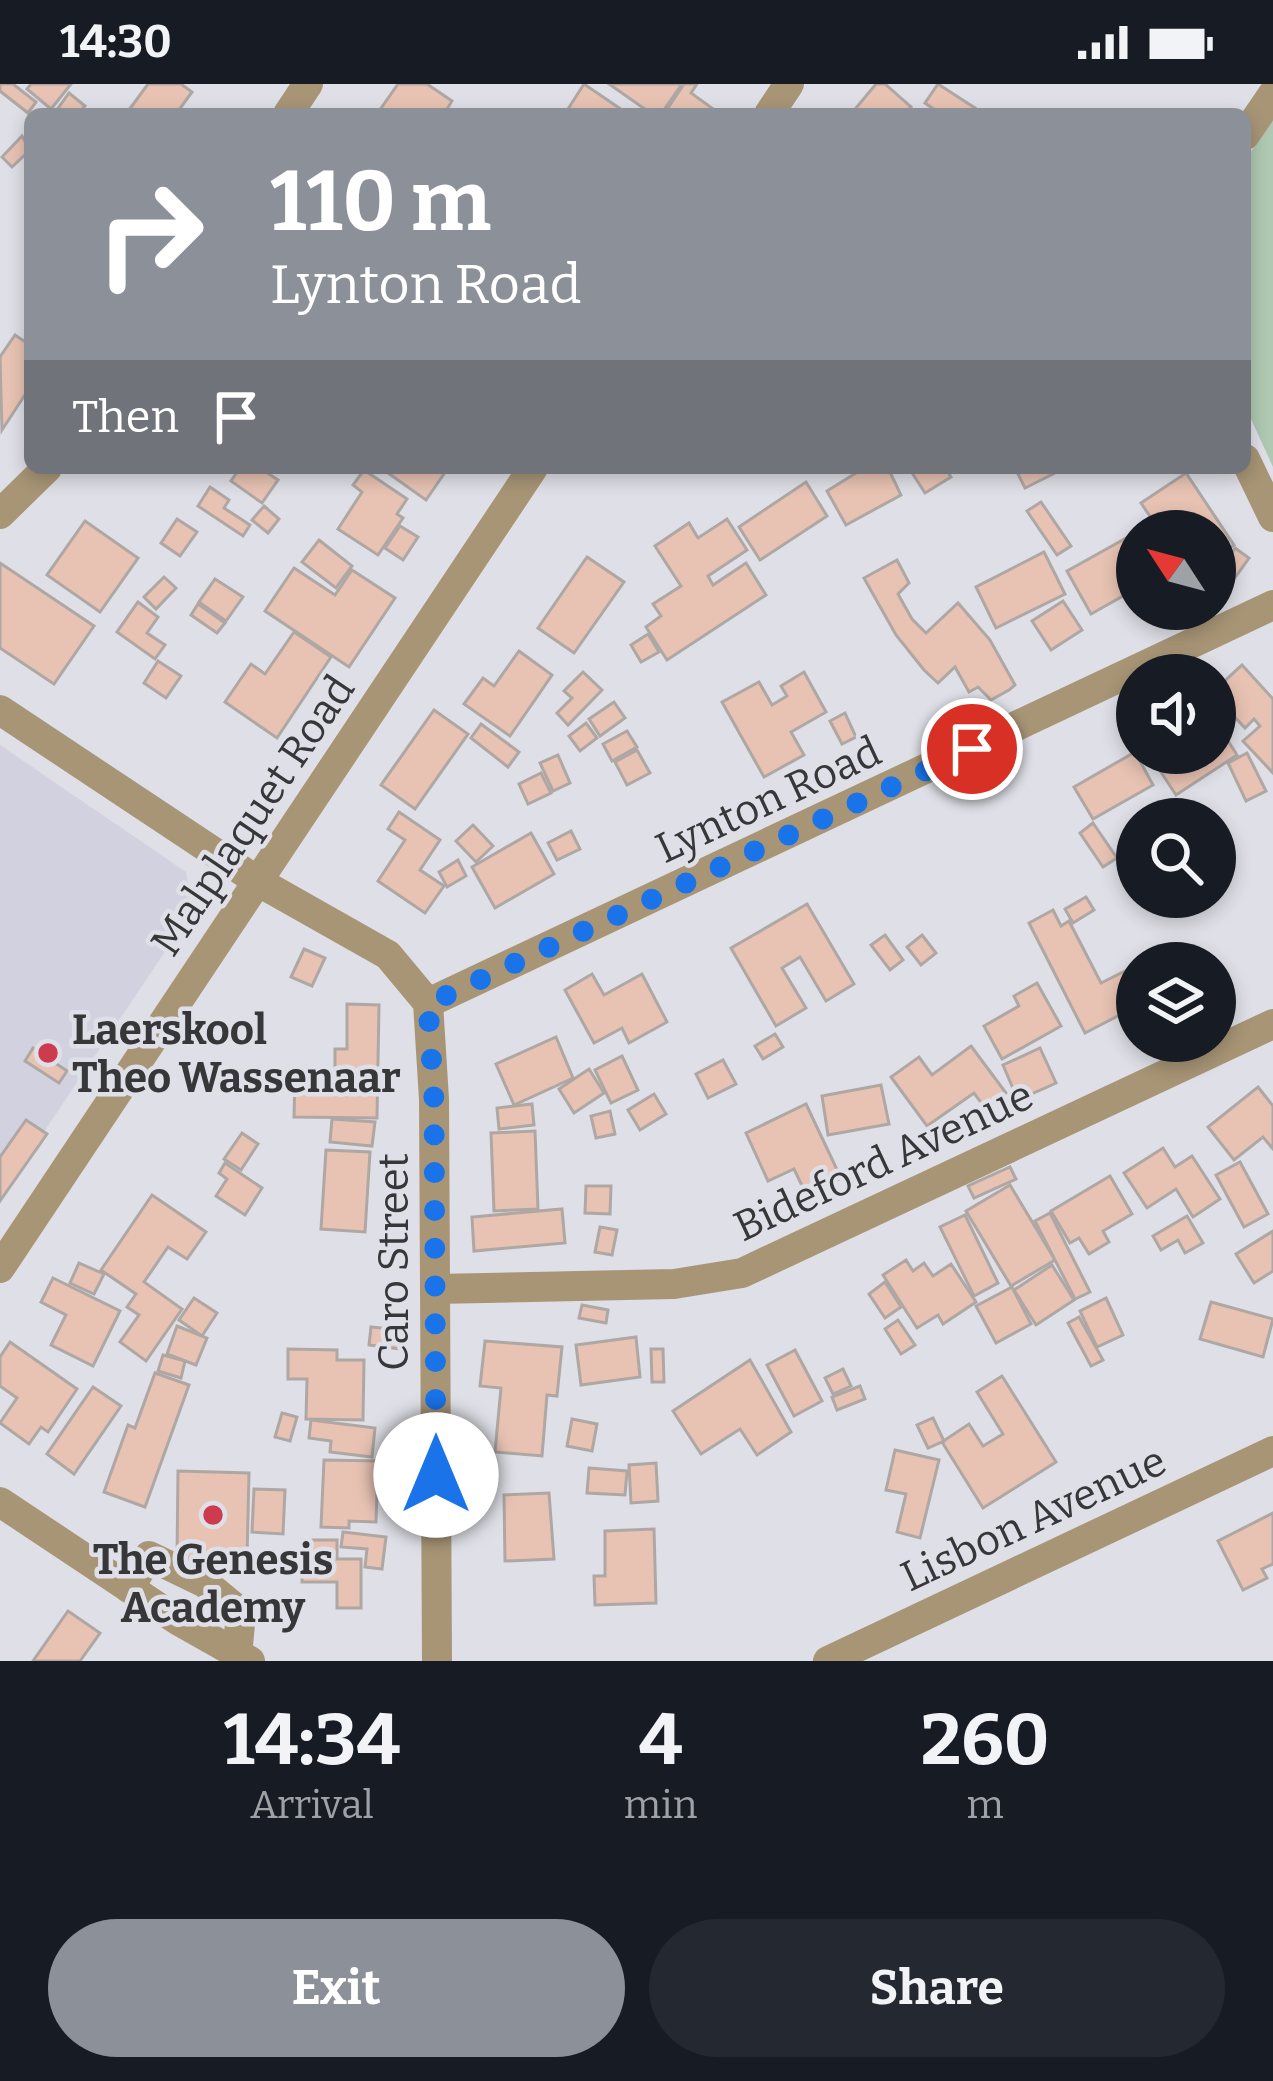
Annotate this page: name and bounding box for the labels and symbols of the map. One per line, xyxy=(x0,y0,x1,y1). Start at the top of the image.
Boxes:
north arrow xyxy=(1116,510,1236,630)
street label: Malplaquet Road xyxy=(141,666,365,965)
pin xyxy=(921,698,1023,800)
street label: Lynton Road xyxy=(648,726,889,874)
place label: Laerskool Theo Wassenaar xyxy=(72,1005,401,1103)
marker: Laerskool Theo Wassenaar xyxy=(35,1040,61,1066)
street label: Bideford Avenue xyxy=(726,1070,1041,1252)
street label: Caro Street xyxy=(369,1153,419,1371)
position arrow xyxy=(373,1412,499,1538)
street label: Lisbon Avenue xyxy=(893,1436,1174,1602)
marker: The Genesis Academy xyxy=(200,1502,226,1528)
place label: The Genesis Academy xyxy=(93,1535,333,1633)

